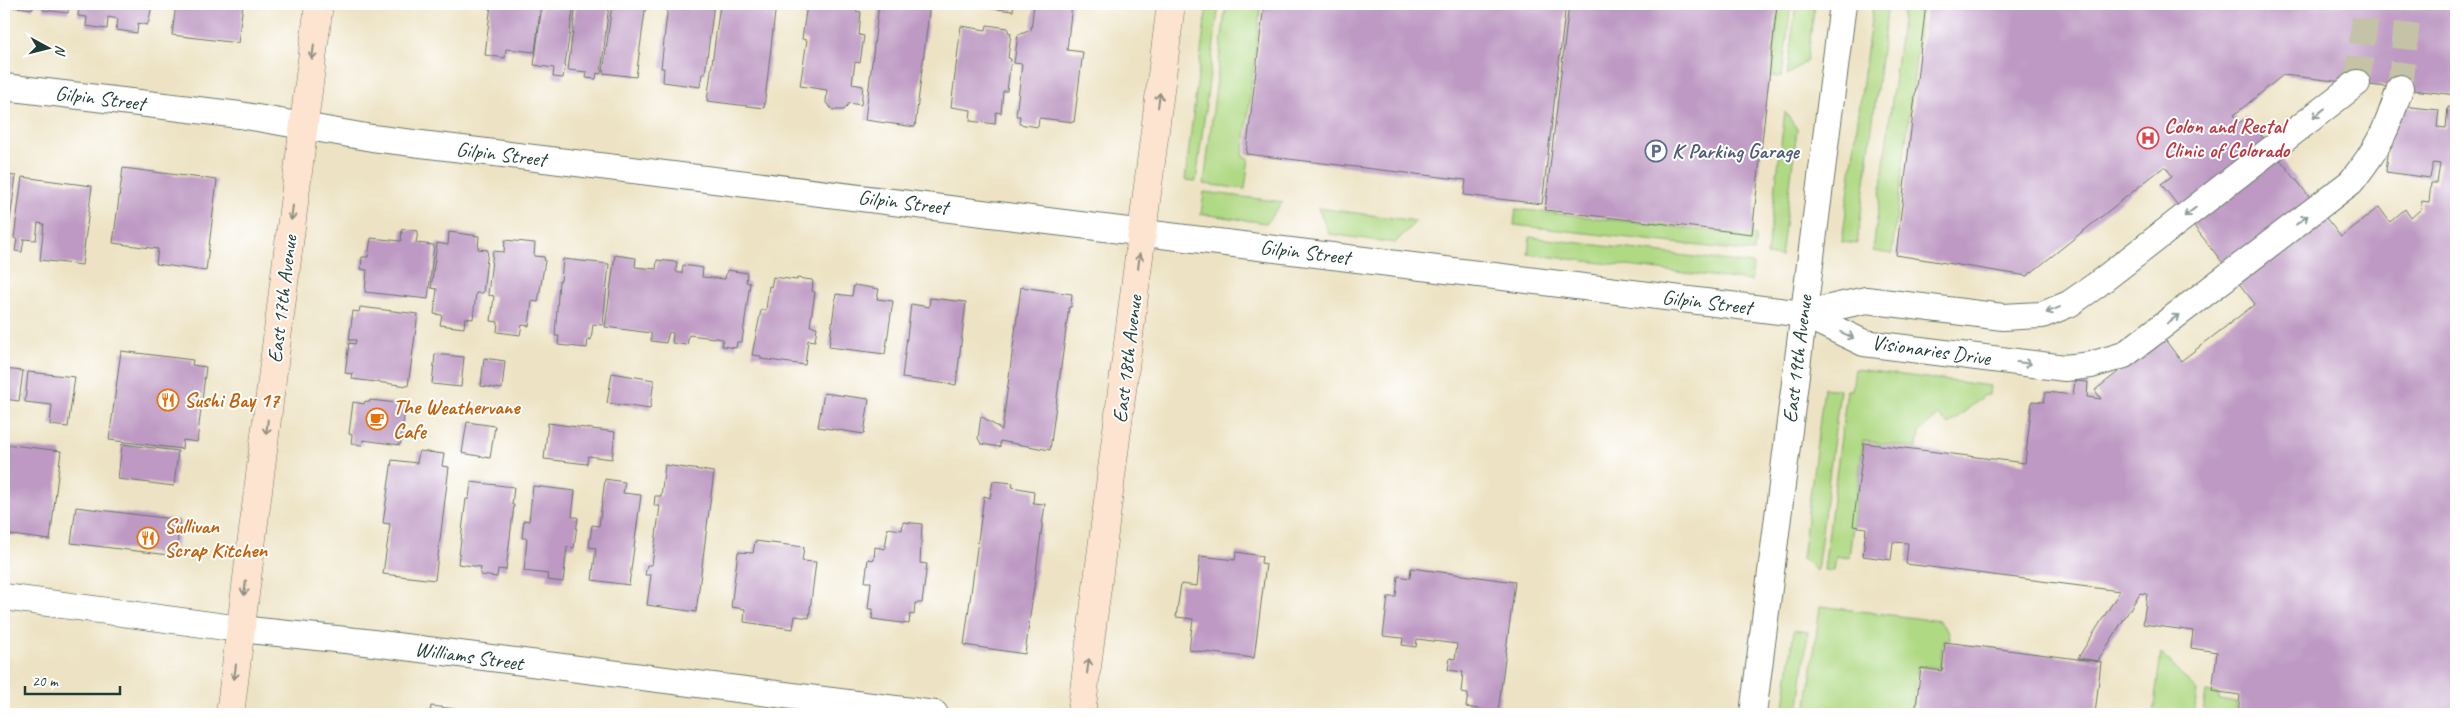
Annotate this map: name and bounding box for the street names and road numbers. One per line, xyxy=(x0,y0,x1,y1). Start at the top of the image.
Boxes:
street label: Gilpin Street xyxy=(54,80,149,117)
street label: Gilpin Street xyxy=(455,136,550,173)
street label: Gilpin Street xyxy=(857,184,952,221)
street label: East 17th Avenue xyxy=(261,233,303,364)
street label: Gilpin Street xyxy=(1259,234,1354,271)
street label: Gilpin Street xyxy=(1661,284,1756,321)
street label: East 18th Avenue xyxy=(1106,293,1148,424)
street label: East 19th Avenue xyxy=(1776,293,1818,424)
street label: Visionaries Drive xyxy=(1870,329,1993,371)
street label: Williams Street xyxy=(413,636,527,677)

